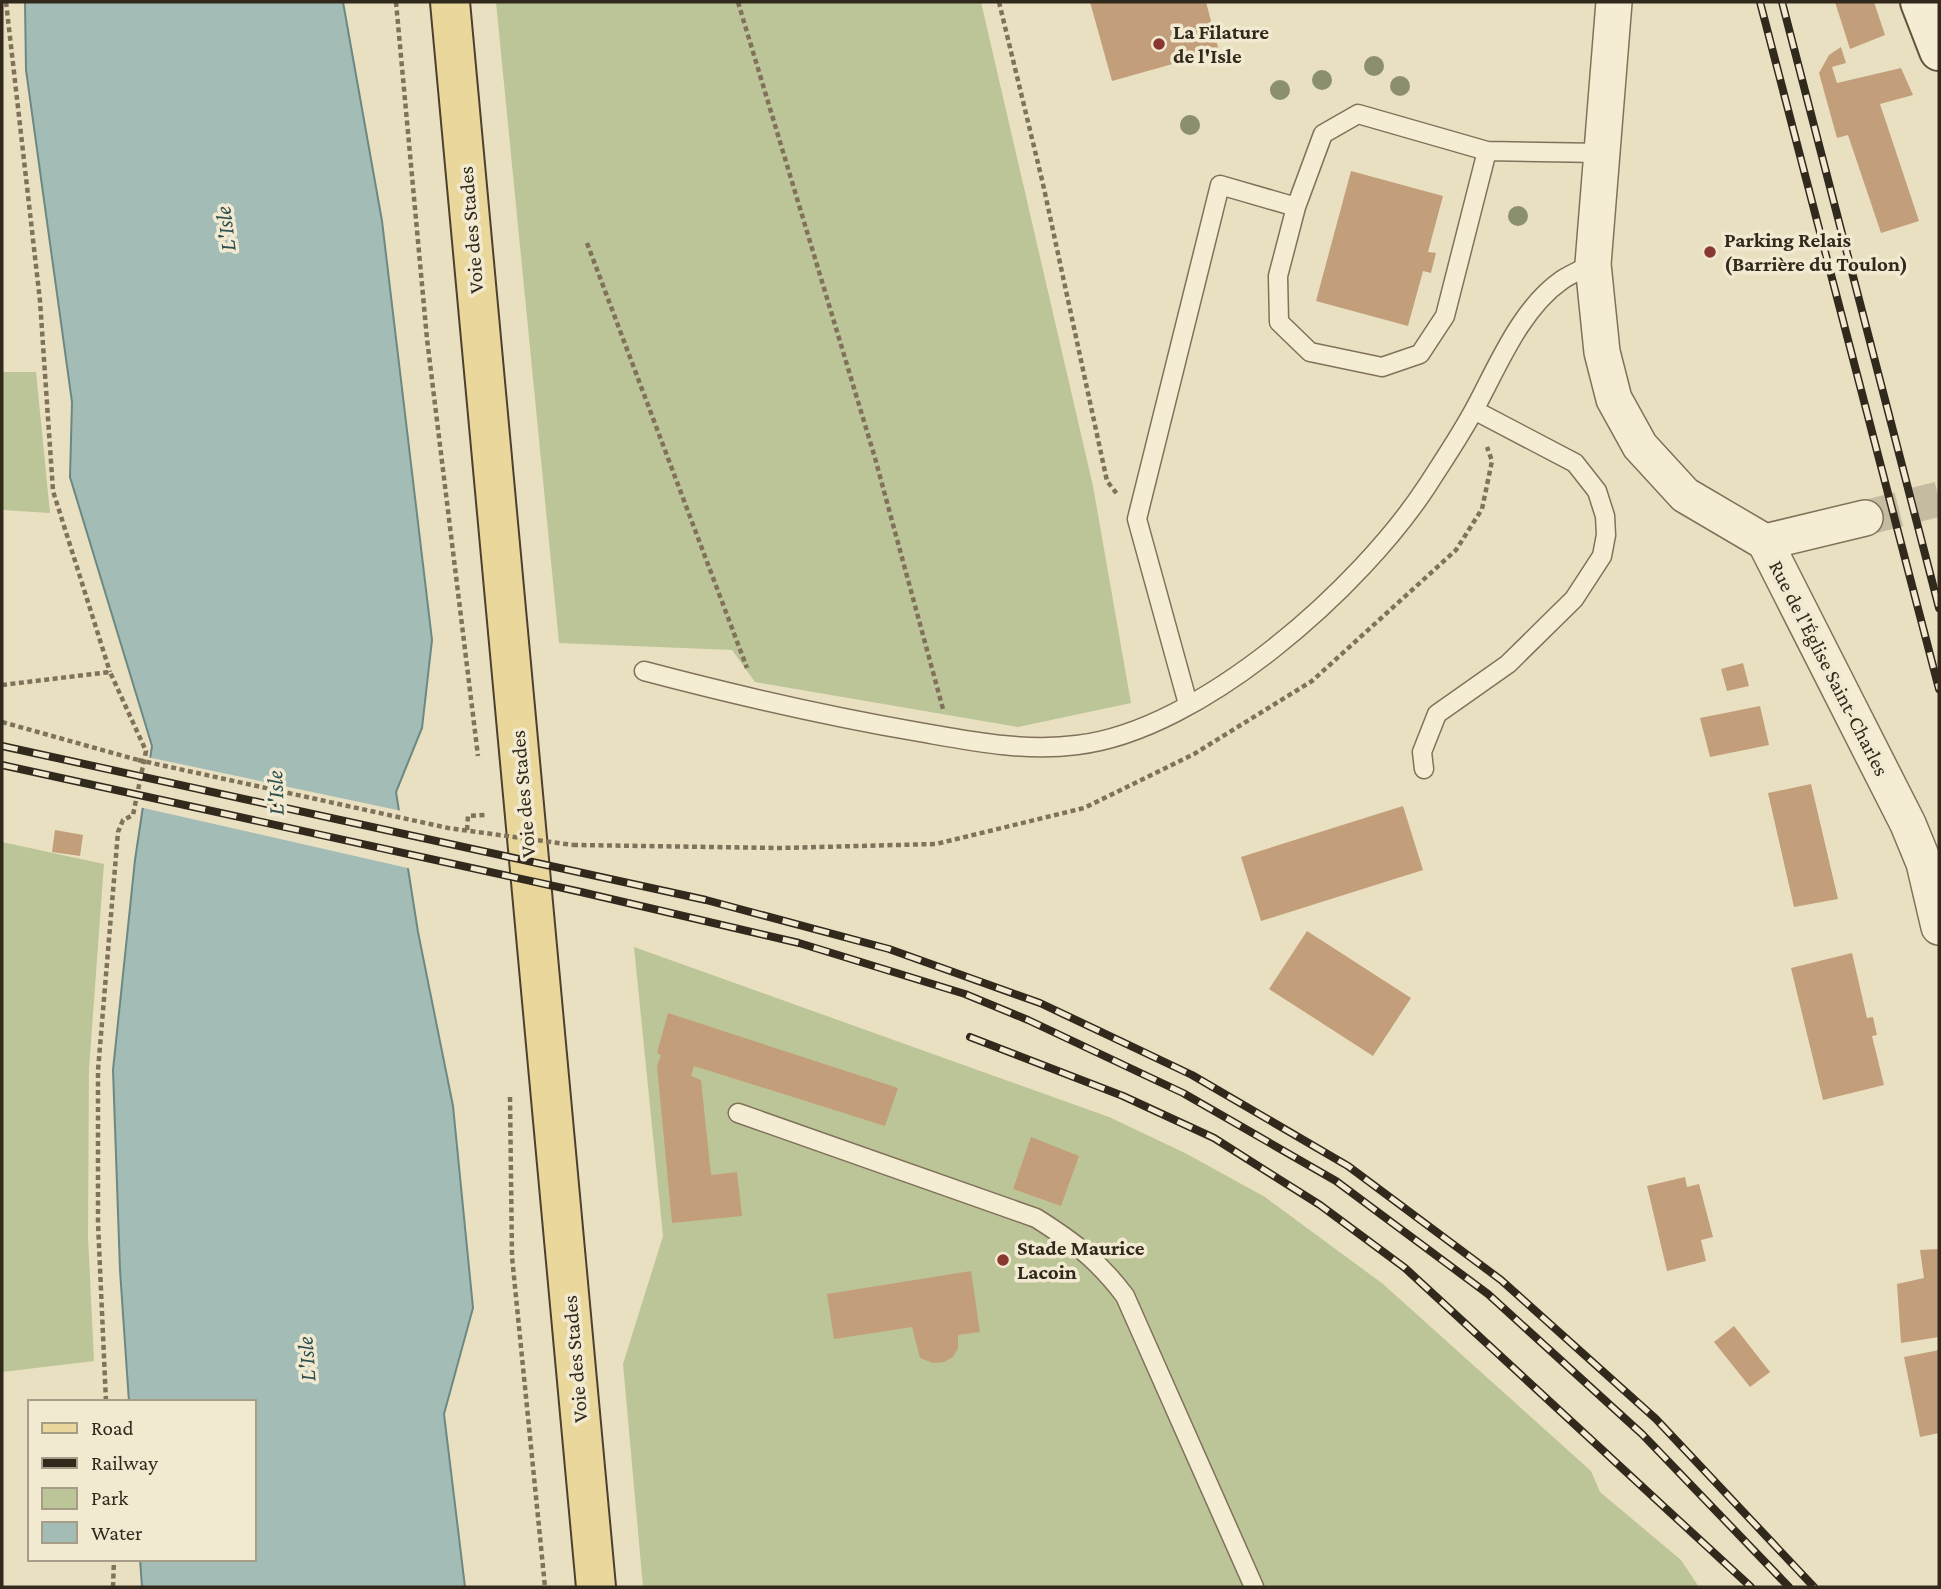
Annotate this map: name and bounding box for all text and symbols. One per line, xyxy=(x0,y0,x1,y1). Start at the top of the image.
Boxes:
place label: La Filature de l'Isle xyxy=(1173,20,1269,68)
marker: La Filature de l'Isle xyxy=(1151,36,1167,52)
street label: Voie des Stades xyxy=(453,165,489,295)
water label: L'Isle xyxy=(209,205,241,253)
place label: Parking Relais (Barrière du Toulon) xyxy=(1724,228,1908,276)
marker: Parking Relais (Barrière du Toulon) xyxy=(1702,244,1718,260)
street label: Rue de l'Église Saint-Charles xyxy=(1764,556,1894,780)
street label: Voie des Stades xyxy=(505,729,541,859)
water label: L'Isle xyxy=(261,770,289,816)
place label: Stade Maurice Lacoin xyxy=(1017,1236,1145,1284)
marker: Stade Maurice Lacoin xyxy=(995,1252,1011,1268)
street label: Voie des Stades xyxy=(557,1294,593,1424)
water label: L'Isle xyxy=(291,1335,321,1382)
legend xyxy=(28,1400,256,1561)
text: Road xyxy=(91,1416,134,1440)
text: Railway xyxy=(91,1451,158,1475)
text: Park xyxy=(91,1486,128,1510)
text: Water xyxy=(91,1521,143,1545)

